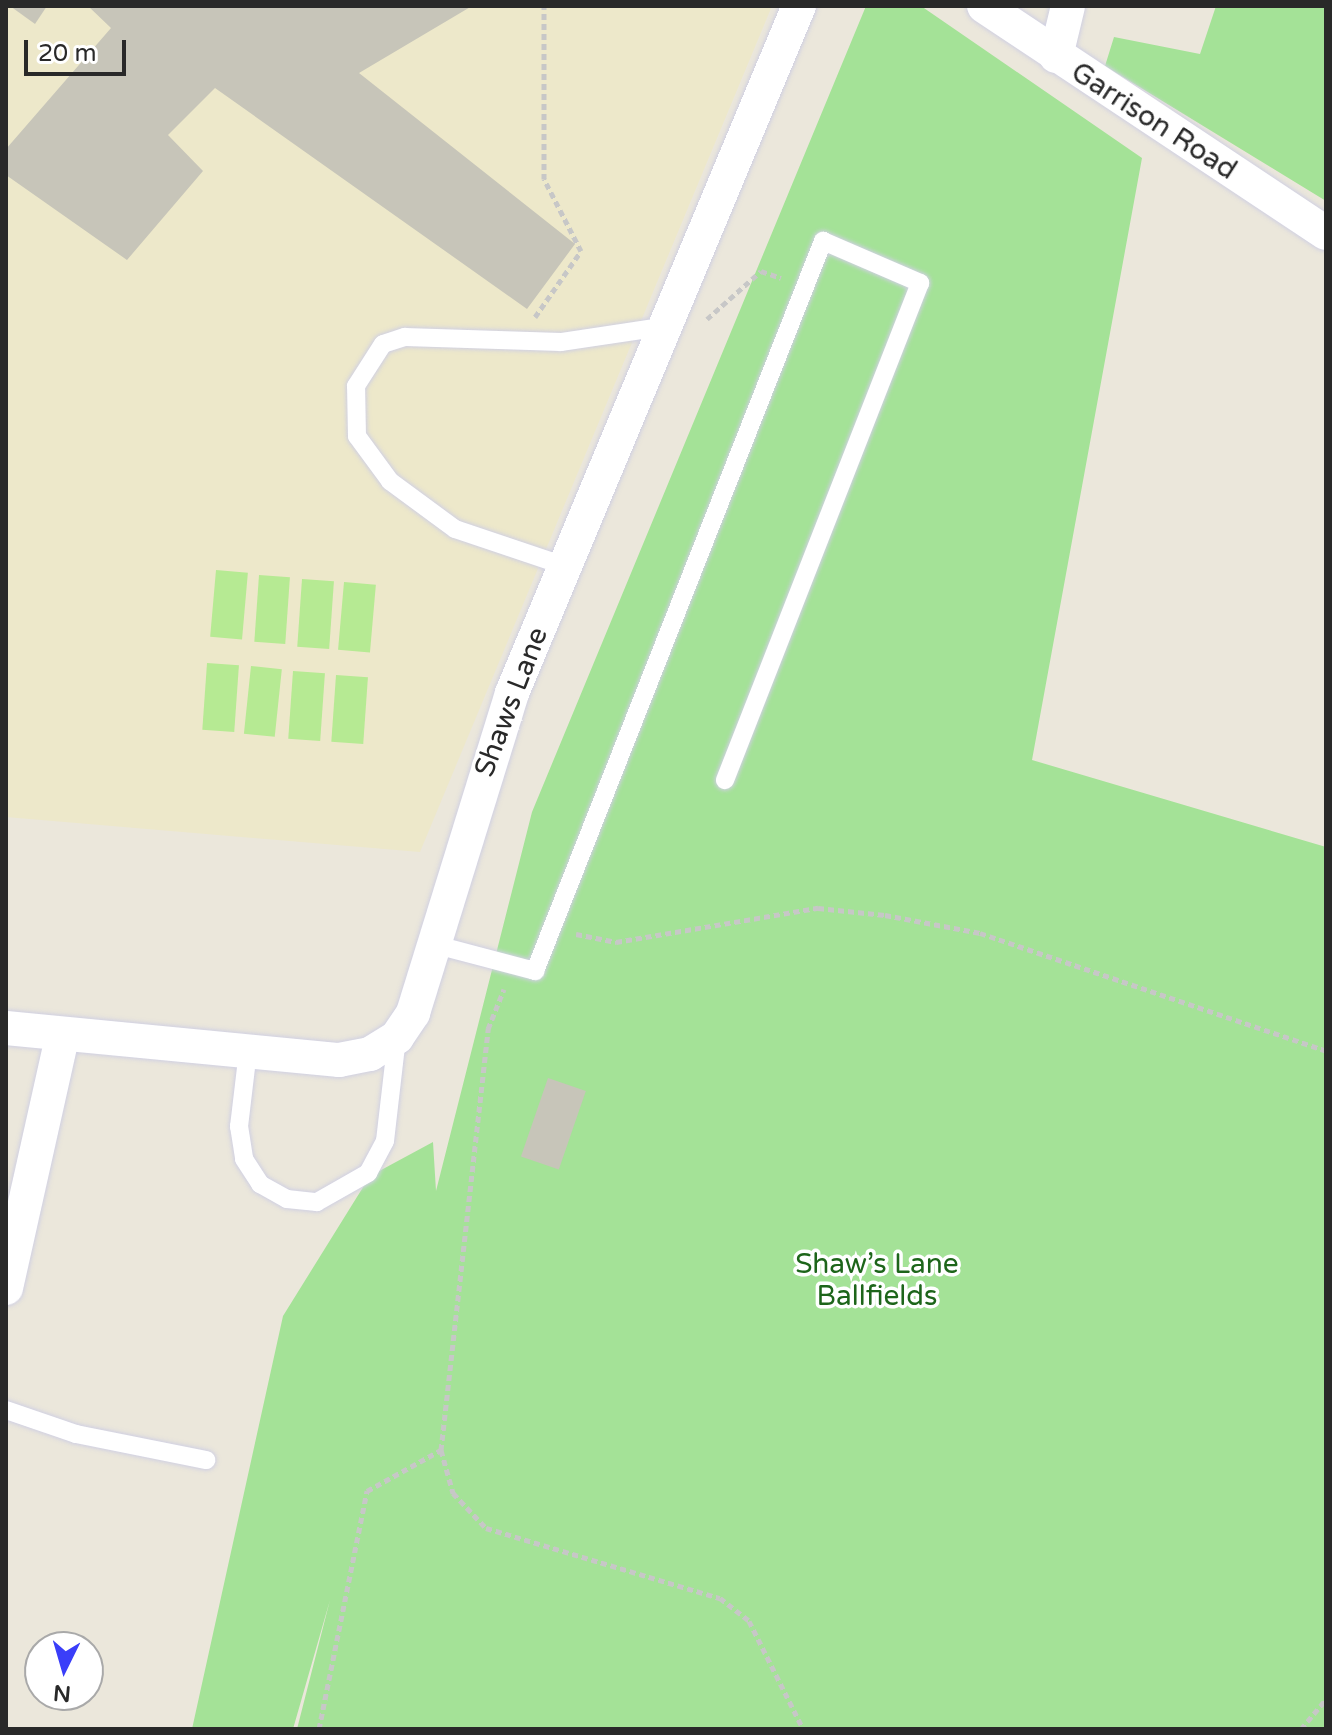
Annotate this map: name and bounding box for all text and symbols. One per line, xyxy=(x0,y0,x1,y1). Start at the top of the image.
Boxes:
scale bar xyxy=(28,24,130,74)
text: 20 m xyxy=(38,39,96,68)
street label: Garrison Road xyxy=(1065,55,1243,187)
street label: Shaws Lane xyxy=(467,623,555,781)
park label: Shaw’s Lane Ballfields xyxy=(795,1247,959,1313)
north arrow xyxy=(24,1631,104,1711)
text: N xyxy=(52,1679,72,1707)

